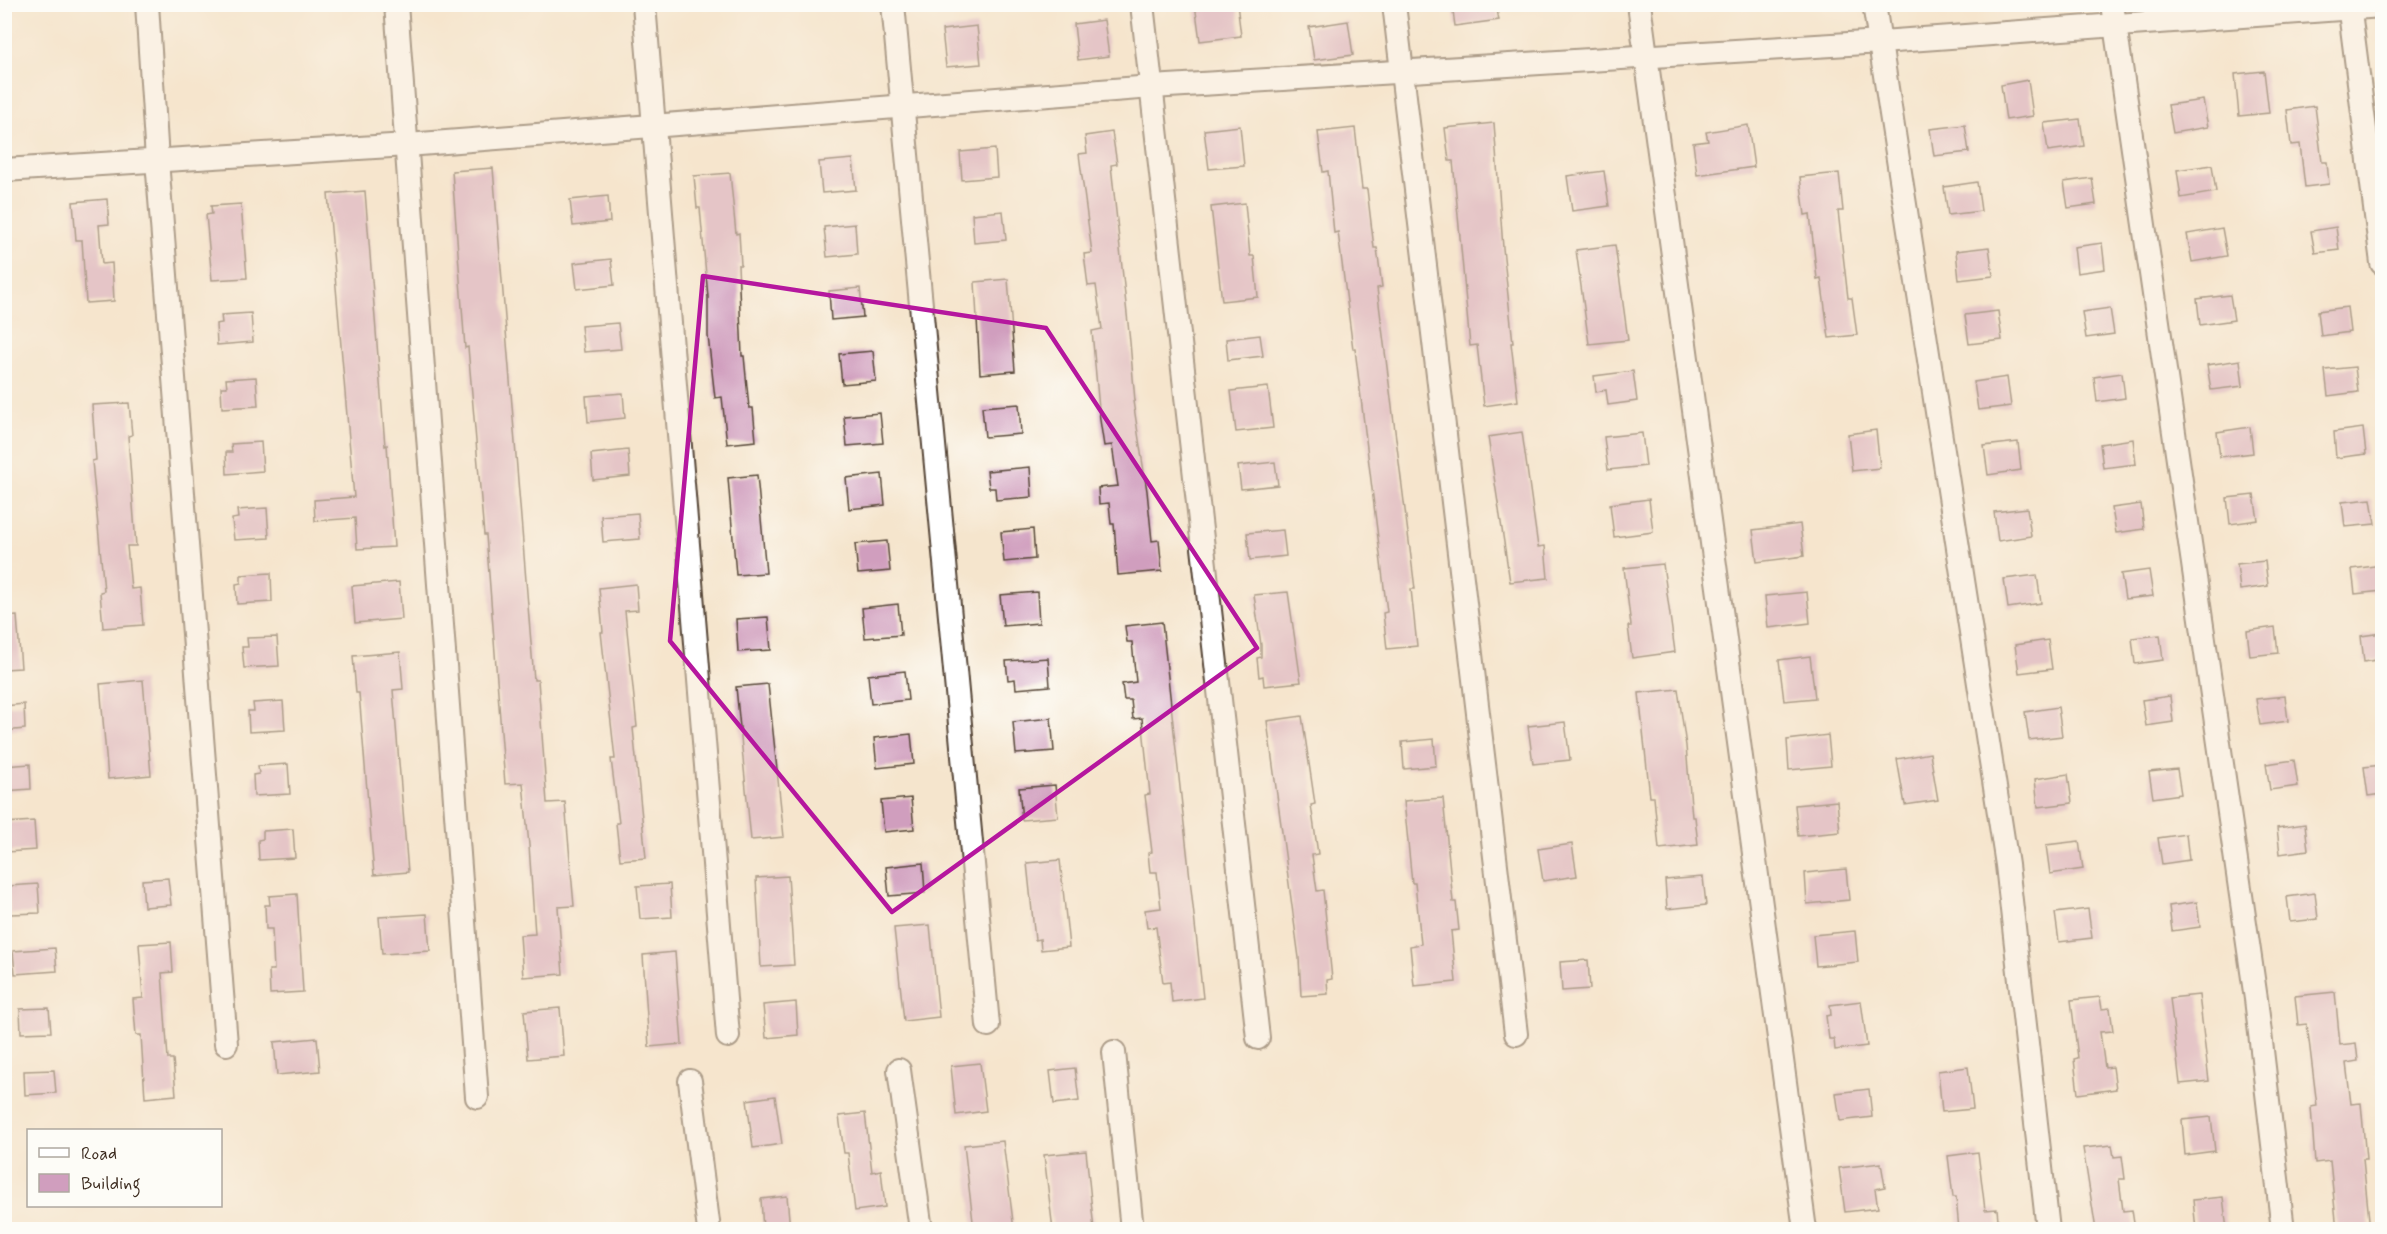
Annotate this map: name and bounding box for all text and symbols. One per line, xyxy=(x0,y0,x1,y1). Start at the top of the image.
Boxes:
legend xyxy=(27,1129,222,1207)
text: Road xyxy=(81,1142,117,1166)
text: Building xyxy=(81,1172,141,1198)

